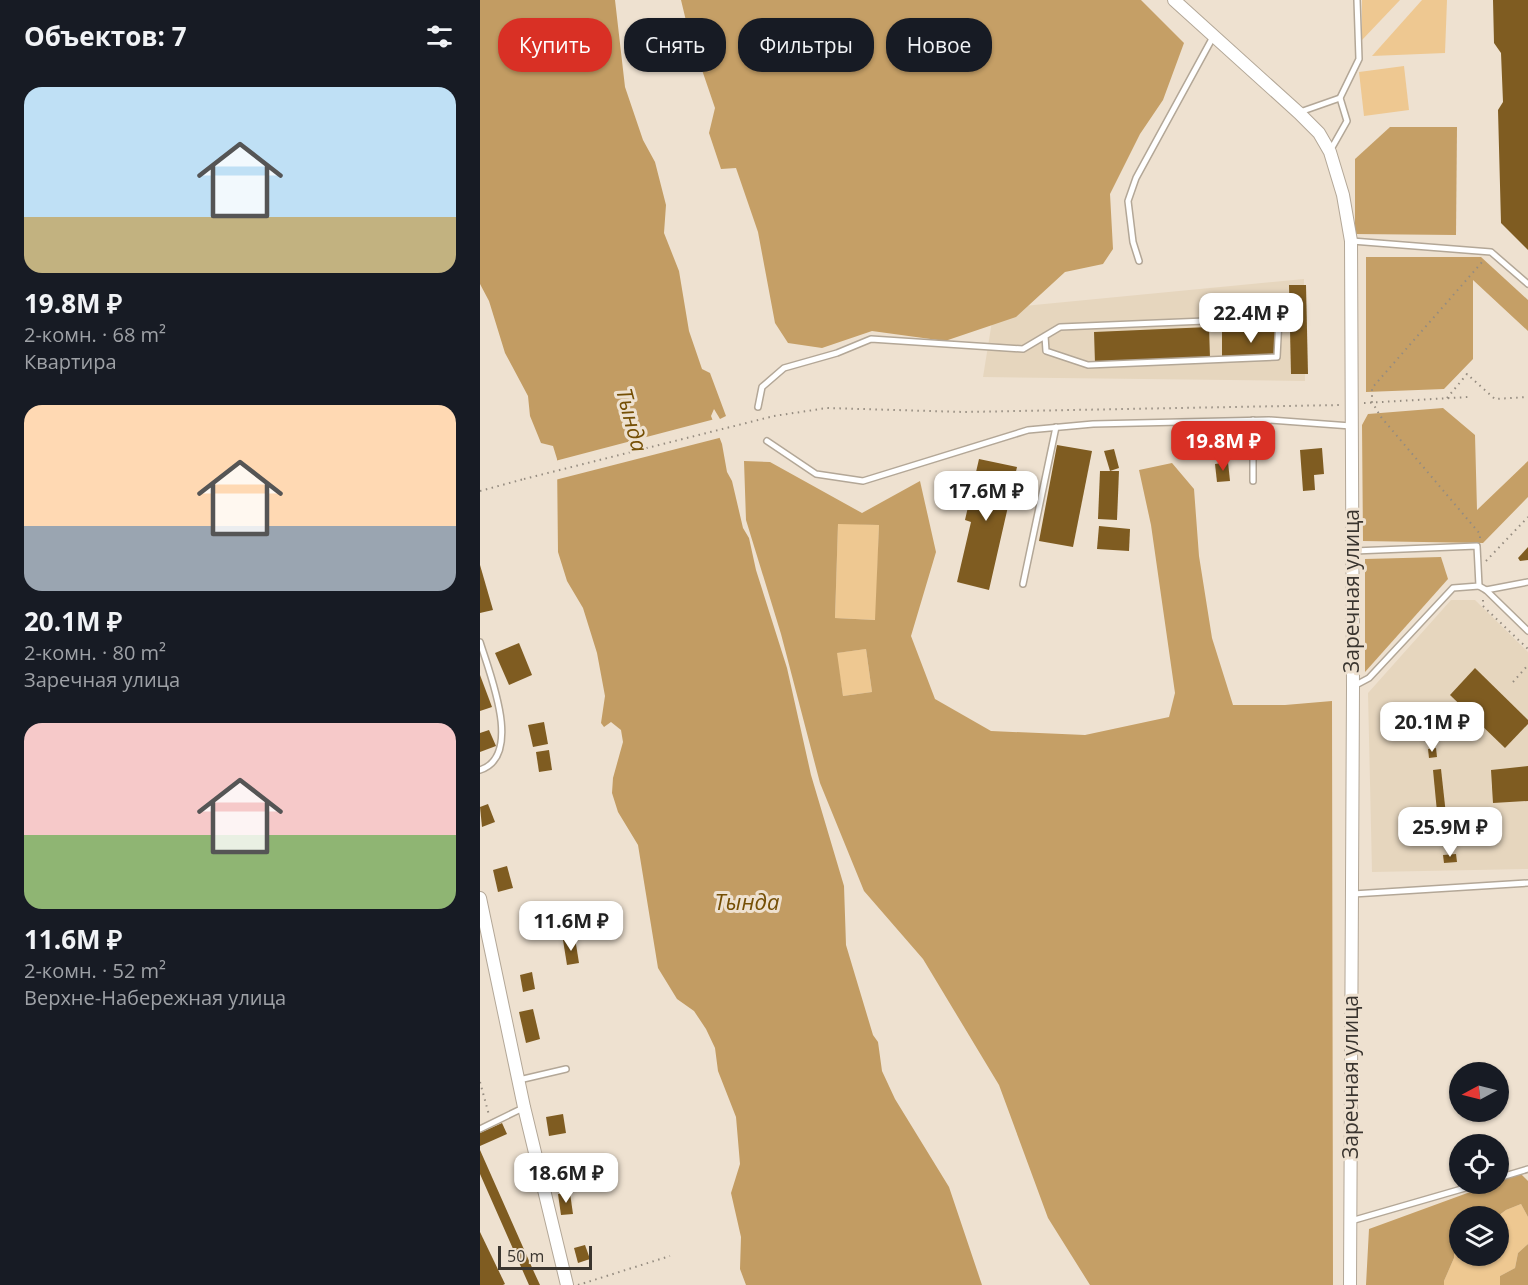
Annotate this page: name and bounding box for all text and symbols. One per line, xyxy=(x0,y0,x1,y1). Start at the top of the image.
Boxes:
text: Объектов: 7 xyxy=(24,18,187,54)
chip: Купить xyxy=(498,18,612,72)
chip: Снять xyxy=(624,18,726,72)
chip: Фильтры xyxy=(738,18,874,72)
chip: Новое xyxy=(886,18,992,72)
icon: filters xyxy=(423,20,456,53)
icon: home xyxy=(186,126,294,234)
text: 19.8M ₽ xyxy=(24,285,122,321)
pin: 22.4M ₽ xyxy=(1196,293,1306,344)
text: 22.4M ₽ xyxy=(1213,299,1289,326)
text: 2-комн. · 68 m² xyxy=(24,321,166,348)
text: Квартира xyxy=(24,348,117,375)
water label: Тында xyxy=(610,385,656,455)
pin: 19.8M ₽ xyxy=(1168,421,1278,472)
text: 19.8M ₽ xyxy=(1185,427,1261,454)
icon: home xyxy=(186,444,294,552)
pin: 17.6M ₽ xyxy=(931,471,1041,522)
text: 17.6M ₽ xyxy=(948,477,1024,504)
street label: Заречная улица xyxy=(1337,509,1365,673)
text: 20.1M ₽ xyxy=(24,603,122,639)
text: 2-комн. · 80 m² xyxy=(24,639,166,666)
text: Заречная улица xyxy=(24,666,180,693)
pin: 20.1M ₽ xyxy=(1377,702,1487,753)
text: 20.1M ₽ xyxy=(1394,708,1470,735)
icon: home xyxy=(186,762,294,870)
pin: 25.9M ₽ xyxy=(1395,807,1505,858)
text: 25.9M ₽ xyxy=(1412,813,1488,840)
water label: Тында xyxy=(715,886,779,916)
pin: 11.6M ₽ xyxy=(516,901,626,952)
text: 11.6M ₽ xyxy=(533,907,609,934)
text: 11.6M ₽ xyxy=(24,921,122,957)
text: 2-комн. · 52 m² xyxy=(24,957,166,984)
text: Верхне-Набережная улица xyxy=(24,984,286,1011)
street label: Заречная улица xyxy=(1336,995,1364,1159)
north arrow xyxy=(1449,1062,1509,1122)
map controls xyxy=(1449,1062,1509,1266)
button: locate xyxy=(1449,1134,1509,1194)
pin: 18.6M ₽ xyxy=(511,1153,621,1204)
text: 18.6M ₽ xyxy=(528,1159,604,1186)
button: layers xyxy=(1449,1206,1509,1266)
scale bar xyxy=(498,1243,592,1270)
text: 50 m xyxy=(507,1245,544,1267)

